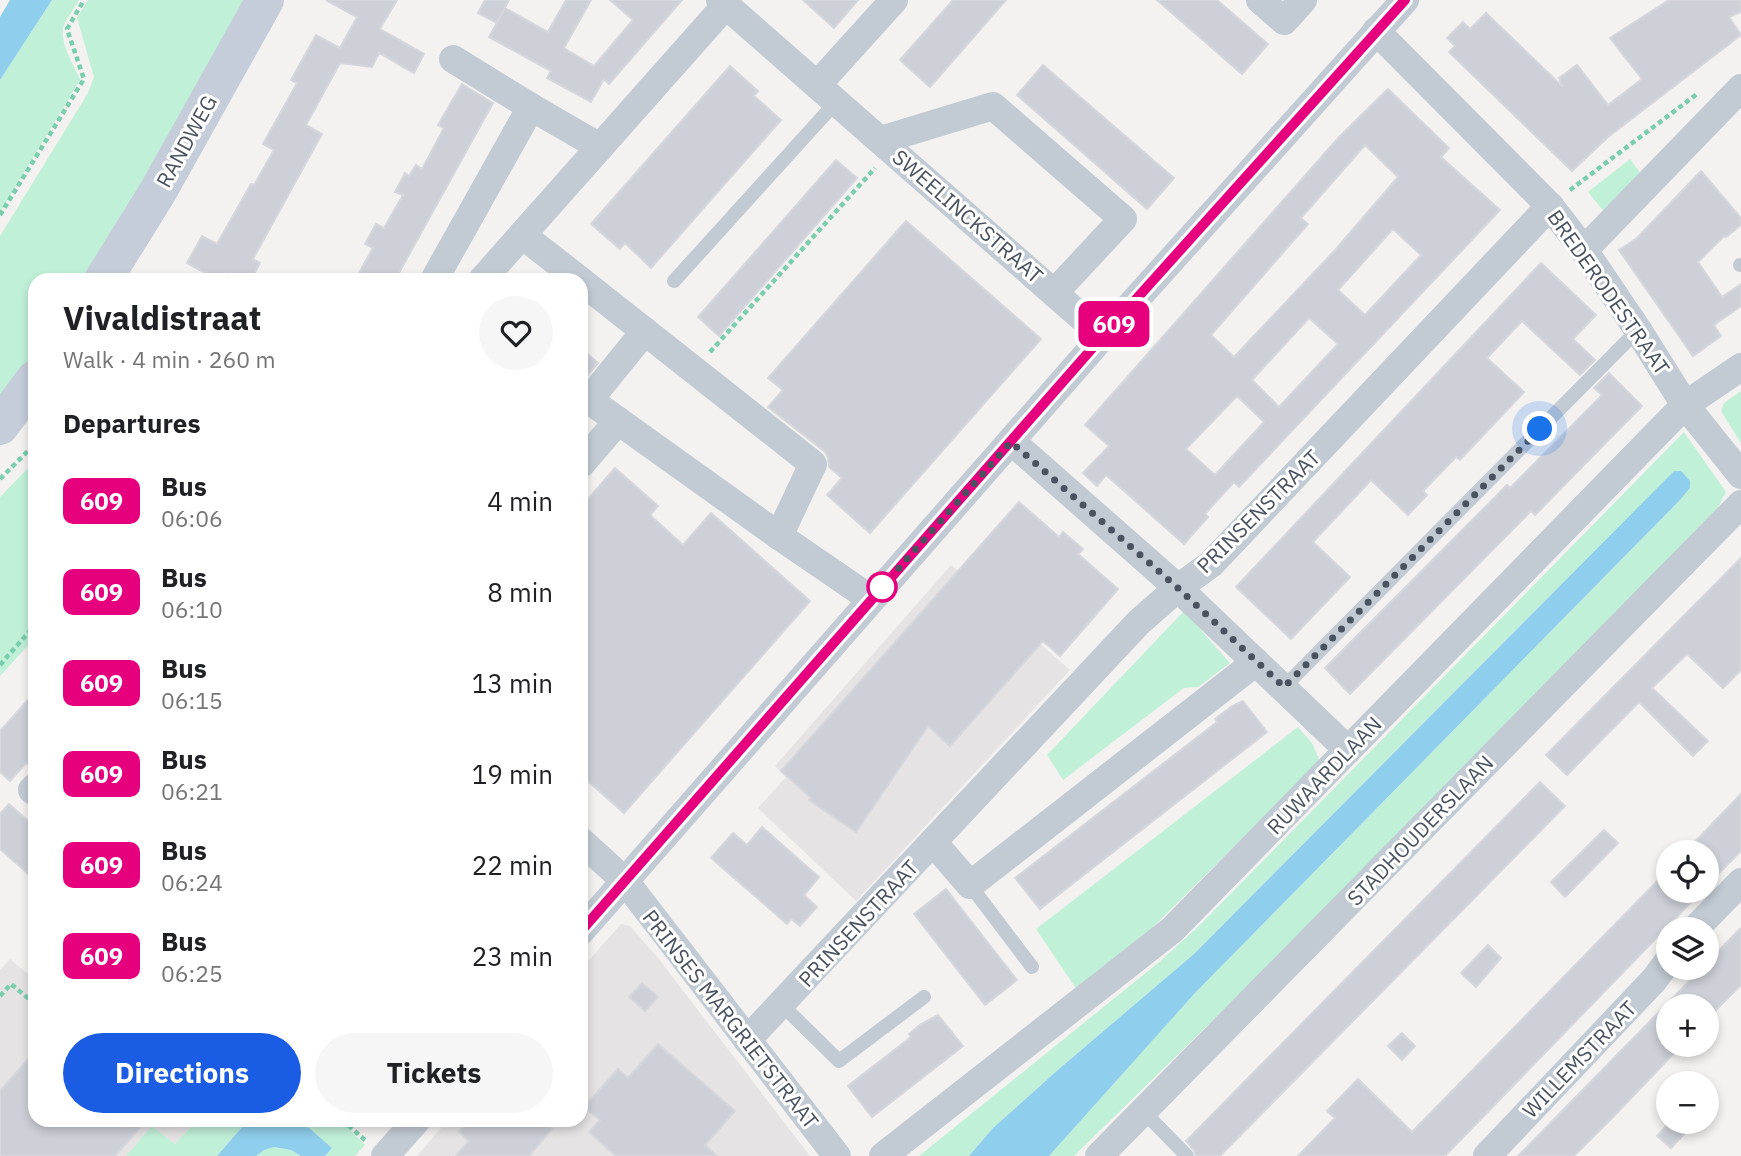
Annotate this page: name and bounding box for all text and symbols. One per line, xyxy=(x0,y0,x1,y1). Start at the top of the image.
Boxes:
street label: RANDWEG xyxy=(149,90,223,192)
street label: SWEELINCKSTRAAT xyxy=(887,143,1049,289)
street label: BREDERODESTRAAT xyxy=(1541,204,1677,380)
text: Vivaldistraat xyxy=(63,296,262,339)
button: heart xyxy=(479,296,553,370)
line badge: 609 xyxy=(1074,301,1154,347)
text: 609 xyxy=(1092,308,1136,340)
text: Walk · 4 min · 260 m xyxy=(63,344,276,374)
text: Departures xyxy=(63,406,201,440)
your location xyxy=(1522,411,1557,446)
street label: PRINSENSTRAAT xyxy=(1190,443,1326,579)
text: Bus xyxy=(161,469,207,503)
text: 4 min xyxy=(487,484,553,518)
text: 609 xyxy=(80,485,123,517)
text: 06:06 xyxy=(161,503,223,533)
text: Bus xyxy=(161,560,207,594)
unlabelled marker xyxy=(867,572,897,602)
text: 8 min xyxy=(487,575,553,609)
text: 609 xyxy=(80,576,123,608)
text: 06:10 xyxy=(161,594,223,624)
text: Bus xyxy=(161,651,207,685)
text: 13 min xyxy=(472,666,553,700)
text: 609 xyxy=(80,667,123,699)
text: 06:15 xyxy=(161,685,223,715)
street label: RUWAARDLAAN xyxy=(1261,710,1387,840)
text: Bus xyxy=(161,742,207,776)
street label: STADHOUDERSLAAN xyxy=(1341,749,1499,911)
text: 19 min xyxy=(472,757,553,791)
text: 609 xyxy=(80,758,123,790)
text: 06:21 xyxy=(161,776,223,806)
text: Bus xyxy=(161,833,207,867)
map controls xyxy=(1656,840,1719,1134)
button: locate xyxy=(1656,840,1719,903)
text: 22 min xyxy=(472,848,553,882)
text: 609 xyxy=(80,849,123,881)
street label: PRINSENSTRAAT xyxy=(792,853,924,993)
text: 06:24 xyxy=(161,867,223,897)
street label: PRINSES MARGRIETSTRAAT xyxy=(637,904,825,1134)
button: layers xyxy=(1656,917,1719,980)
text: Bus xyxy=(161,924,207,958)
text: 23 min xyxy=(472,939,553,973)
text: 609 xyxy=(80,940,123,972)
text: 06:25 xyxy=(161,958,223,988)
street label: WILLEMSTRAAT xyxy=(1516,994,1642,1124)
button: + xyxy=(1656,994,1719,1057)
button: Directions xyxy=(63,1033,301,1113)
button: Tickets xyxy=(315,1033,553,1113)
button: − xyxy=(1656,1071,1719,1134)

